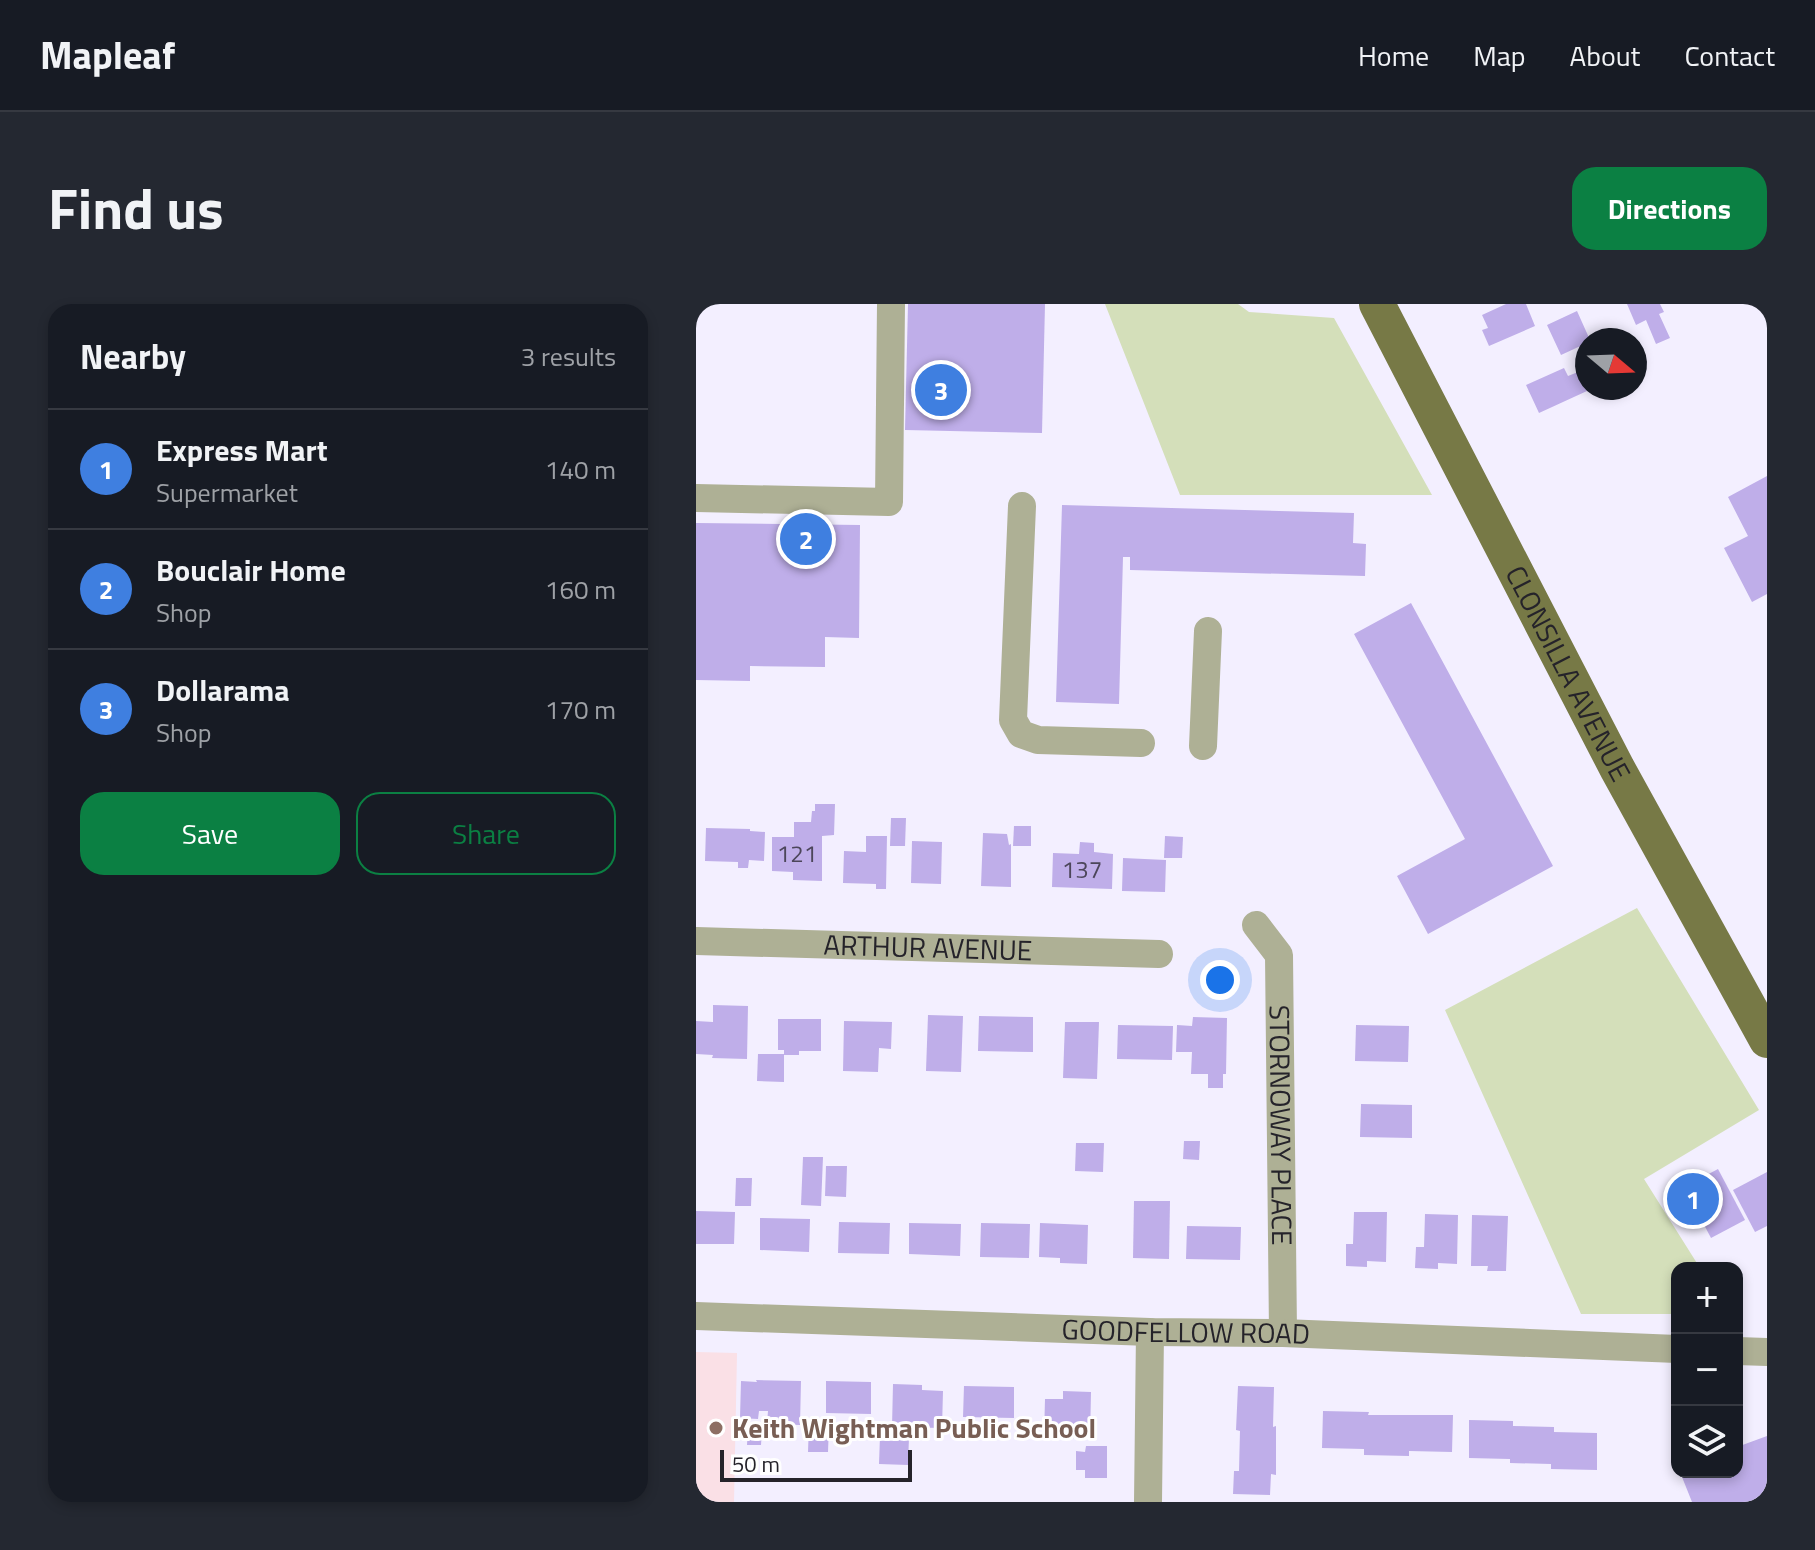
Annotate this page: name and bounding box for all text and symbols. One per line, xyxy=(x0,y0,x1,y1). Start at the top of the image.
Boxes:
text: Mapleaf xyxy=(40,26,175,84)
text: Home xyxy=(1358,34,1429,77)
text: Map xyxy=(1473,34,1526,77)
text: About xyxy=(1570,34,1640,77)
text: Contact xyxy=(1684,34,1775,77)
text: Find us xyxy=(48,166,224,251)
button: Directions xyxy=(1572,167,1767,250)
north arrow xyxy=(1575,328,1647,400)
text: Nearby xyxy=(80,330,186,382)
text: 3 results xyxy=(521,337,616,376)
pin: 3 xyxy=(915,360,967,420)
text: Express Mart xyxy=(156,427,328,473)
text: 1 xyxy=(99,450,113,489)
text: 140 m xyxy=(545,450,616,489)
text: Supermarket xyxy=(156,473,298,512)
pin: 2 xyxy=(780,509,832,569)
text: Bouclair Home xyxy=(156,547,346,593)
street label: CLONSILLA AVENUE xyxy=(1495,558,1642,789)
text: 2 xyxy=(99,570,113,609)
text: 160 m xyxy=(545,570,616,609)
text: Shop xyxy=(156,593,211,632)
text: Dollarama xyxy=(156,667,290,713)
text: 3 xyxy=(99,690,113,729)
text: 170 m xyxy=(545,690,616,729)
text: Shop xyxy=(156,713,211,752)
button: Save xyxy=(80,792,340,875)
button: Share xyxy=(356,792,616,875)
house number: 121 xyxy=(777,835,817,871)
house number: 137 xyxy=(1062,851,1102,887)
street label: ARTHUR AVENUE xyxy=(823,923,1033,971)
your location xyxy=(1200,960,1240,1000)
street label: STORNOWAY PLACE xyxy=(1259,1005,1304,1246)
pin: 1 xyxy=(1667,1169,1719,1229)
map controls xyxy=(1671,1262,1743,1478)
button: + xyxy=(1671,1262,1743,1334)
street label: GOODFELLOW ROAD xyxy=(1061,1307,1311,1355)
button: − xyxy=(1671,1334,1743,1406)
place label: Keith Wightman Public School xyxy=(732,1406,1096,1449)
button: layers xyxy=(1671,1406,1743,1478)
marker: Keith Wightman Public School xyxy=(707,1419,725,1437)
scale bar xyxy=(720,1446,912,1482)
text: 50 m xyxy=(732,1447,780,1481)

